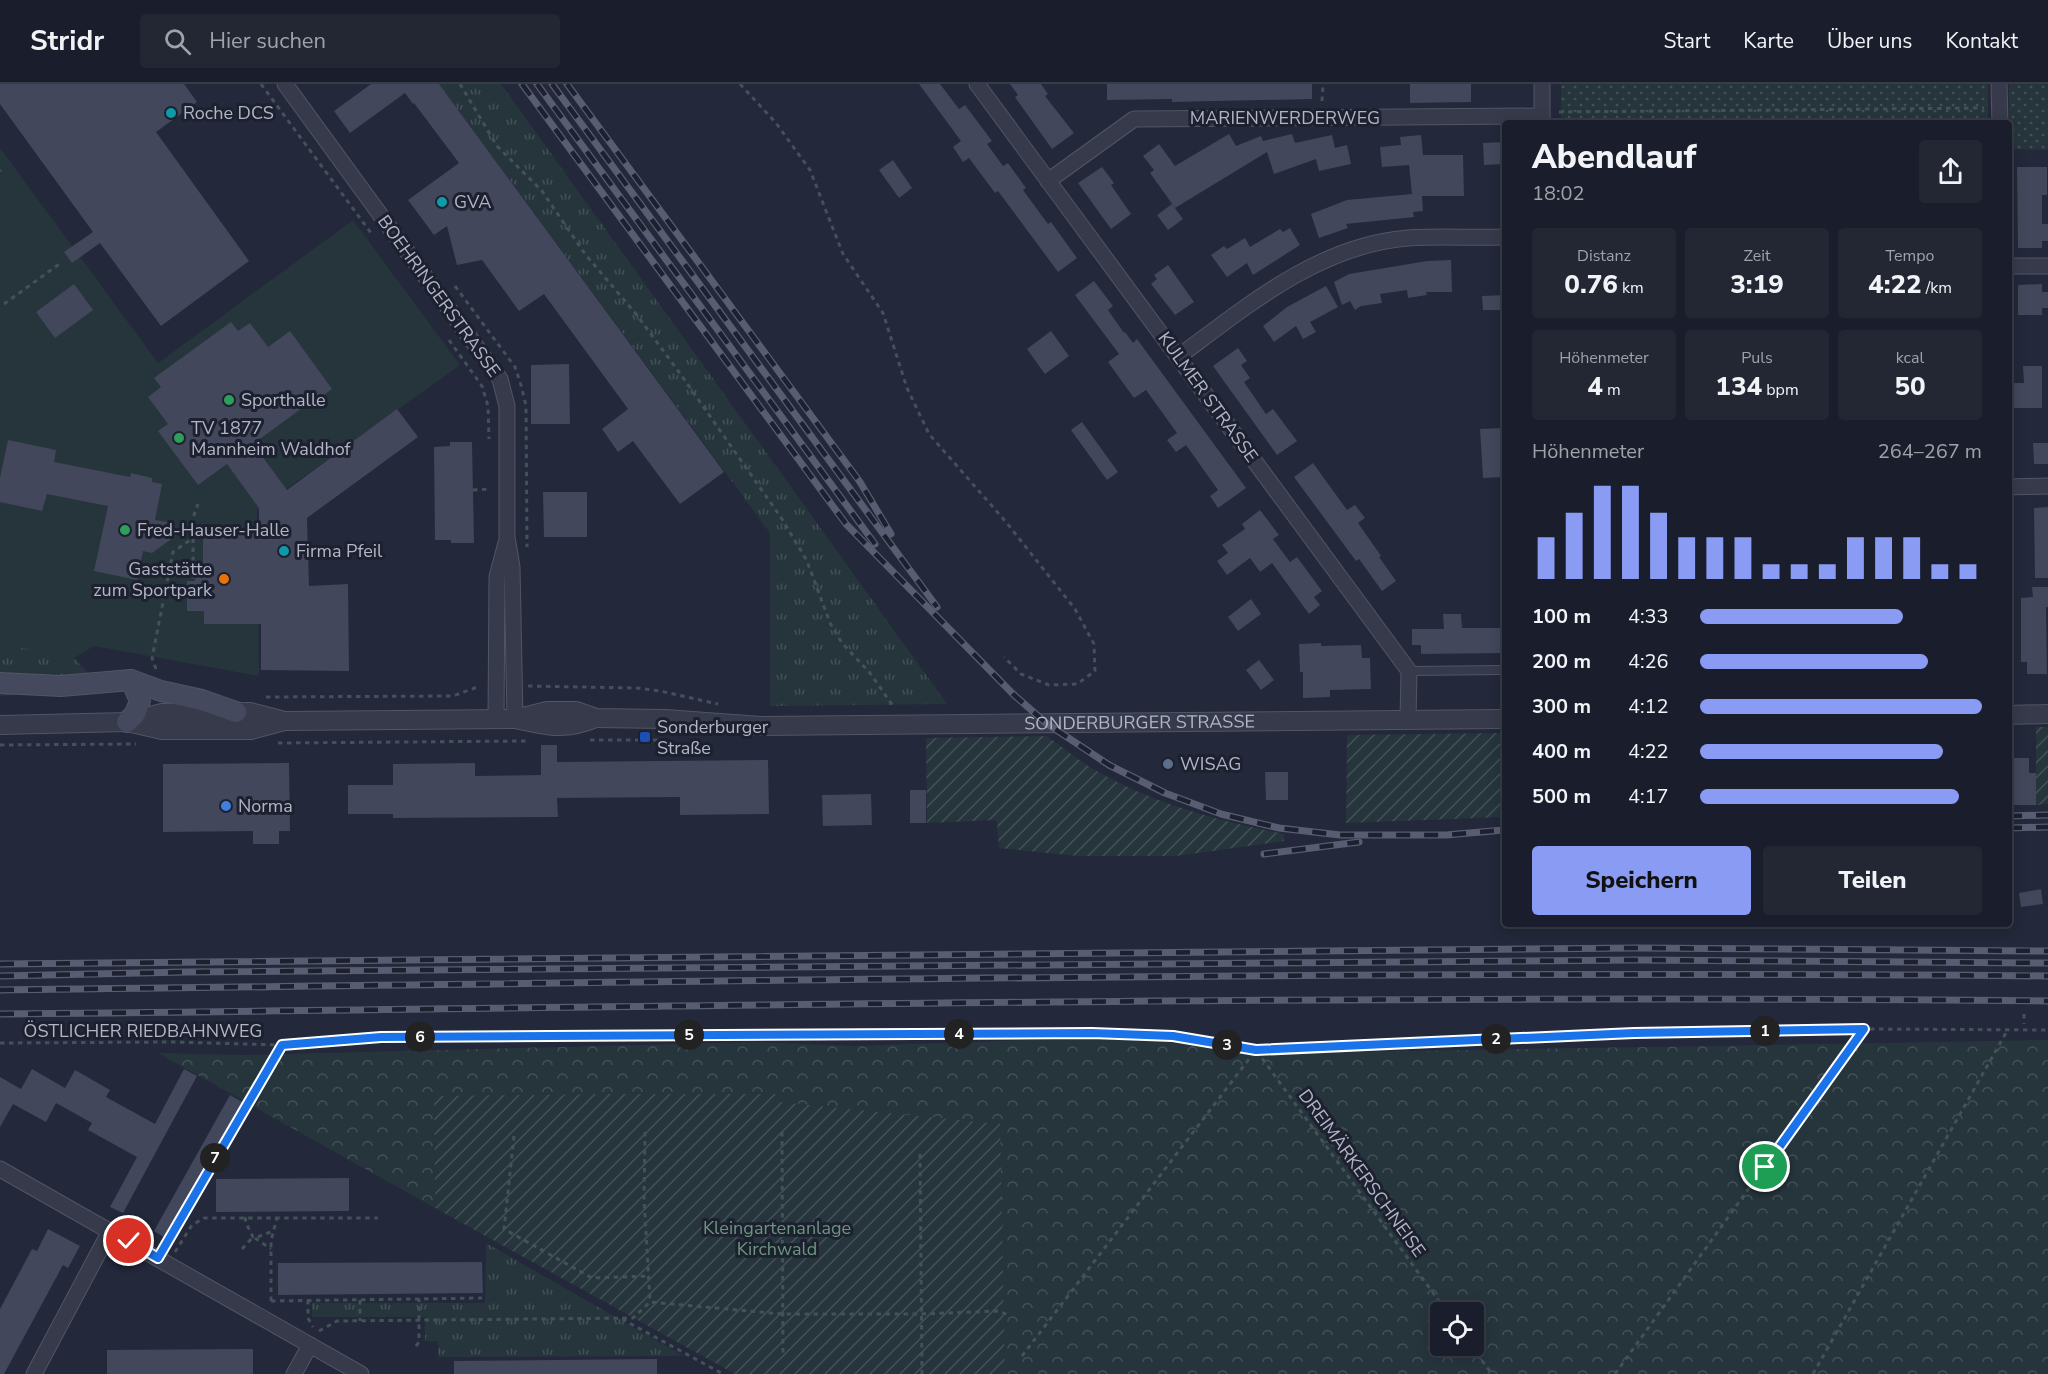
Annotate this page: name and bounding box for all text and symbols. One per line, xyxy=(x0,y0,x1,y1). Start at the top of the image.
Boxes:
search box xyxy=(140,14,560,68)
text: Stridr xyxy=(30,22,104,60)
icon: search xyxy=(161,25,194,58)
text: Hier suchen xyxy=(209,26,326,56)
text: Start xyxy=(1663,27,1710,55)
text: Karte xyxy=(1743,27,1794,55)
text: Über uns xyxy=(1827,27,1912,55)
text: Kontakt xyxy=(1945,27,2018,55)
place label: Roche DCS xyxy=(183,101,274,125)
marker: Roche DCS xyxy=(164,106,178,120)
street label: MARIENWERDERWEG xyxy=(1190,106,1380,130)
text: Abendlauf xyxy=(1532,135,1696,180)
button: share xyxy=(1919,140,1982,203)
text: 18:02 xyxy=(1532,180,1585,207)
place label: GVA xyxy=(454,190,491,214)
marker: GVA xyxy=(435,195,449,209)
street label: BOEHRINGERSTRASSE xyxy=(372,210,506,382)
text: Distanz xyxy=(1577,245,1631,267)
text: Zeit xyxy=(1743,245,1771,267)
text: Tempo xyxy=(1886,245,1934,267)
text: 0.76 xyxy=(1564,267,1618,302)
text: 3:19 xyxy=(1730,267,1784,302)
text: 4:22 xyxy=(1868,267,1922,302)
text: km xyxy=(1618,277,1644,299)
text: /km xyxy=(1922,277,1952,299)
street label: KULMER STRASSE xyxy=(1153,327,1263,467)
text: Höhenmeter xyxy=(1559,347,1649,369)
text: Puls xyxy=(1741,347,1773,369)
text: kcal xyxy=(1896,347,1924,369)
text: 4 xyxy=(1587,369,1603,404)
text: 134 xyxy=(1715,369,1762,404)
text: 50 xyxy=(1894,369,1926,404)
text: m xyxy=(1603,379,1621,401)
text: bpm xyxy=(1762,379,1799,401)
place label: Sporthalle xyxy=(241,388,326,412)
marker: Sporthalle xyxy=(222,393,236,407)
place label: TV 1877 Mannheim Waldhof xyxy=(191,416,352,461)
marker: TV 1877 Mannheim Waldhof xyxy=(172,431,186,445)
text: Höhenmeter xyxy=(1532,438,1644,465)
text: 264–267 m xyxy=(1878,438,1982,465)
place label: Fred-Hauser-Halle xyxy=(137,518,289,542)
marker: Fred-Hauser-Halle xyxy=(118,523,132,537)
place label: Firma Pfeil xyxy=(296,539,383,563)
marker: Firma Pfeil xyxy=(277,544,291,558)
place label: Gaststätte zum Sportpark xyxy=(93,557,213,602)
marker: Gaststätte zum Sportpark xyxy=(217,572,231,586)
text: 100 m xyxy=(1532,603,1591,630)
text: 4:33 xyxy=(1628,603,1669,630)
text: 200 m xyxy=(1532,648,1591,675)
text: 4:26 xyxy=(1628,648,1669,675)
text: 300 m xyxy=(1532,693,1591,720)
text: 4:12 xyxy=(1628,693,1669,720)
street label: SONDERBURGER STRASSE xyxy=(1024,709,1255,736)
place label: Sonderburger Straße xyxy=(657,715,769,760)
marker: Sonderburger Straße xyxy=(638,730,652,744)
text: 400 m xyxy=(1532,738,1591,765)
text: 4:22 xyxy=(1628,738,1669,765)
place label: WISAG xyxy=(1180,752,1241,776)
marker: WISAG xyxy=(1161,757,1175,771)
text: 500 m xyxy=(1532,783,1591,810)
text: 4:17 xyxy=(1628,783,1669,810)
place label: Norma xyxy=(238,794,293,818)
marker: Norma xyxy=(219,799,233,813)
button: Speichern xyxy=(1532,846,1751,915)
button: Teilen xyxy=(1763,846,1982,915)
pin: 1 xyxy=(1750,1016,1780,1046)
street label: ÖSTLICHER RIEDBAHNWEG xyxy=(24,1019,262,1043)
pin: 4 xyxy=(944,1019,974,1049)
pin: 5 xyxy=(674,1020,704,1050)
text: 1 xyxy=(1760,1020,1770,1042)
pin: 6 xyxy=(405,1022,435,1052)
text: 4 xyxy=(954,1023,964,1045)
text: 5 xyxy=(684,1024,694,1046)
pin: 2 xyxy=(1481,1024,1511,1054)
text: 6 xyxy=(415,1026,425,1048)
text: 2 xyxy=(1491,1028,1501,1050)
pin: 3 xyxy=(1212,1030,1242,1060)
text: 3 xyxy=(1222,1034,1232,1056)
street label: DREIMÄRKERSCHNEISE xyxy=(1293,1084,1431,1262)
pin xyxy=(1739,1141,1790,1192)
pin: 7 xyxy=(200,1143,230,1173)
text: 7 xyxy=(210,1147,220,1169)
icon: arrive xyxy=(1748,1150,1781,1183)
pin xyxy=(103,1215,154,1266)
park label: Kleingartenanlage Kirchwald xyxy=(703,1216,851,1261)
icon: check xyxy=(112,1224,145,1257)
map controls xyxy=(1430,1302,1484,1356)
button: locate xyxy=(1430,1302,1484,1356)

